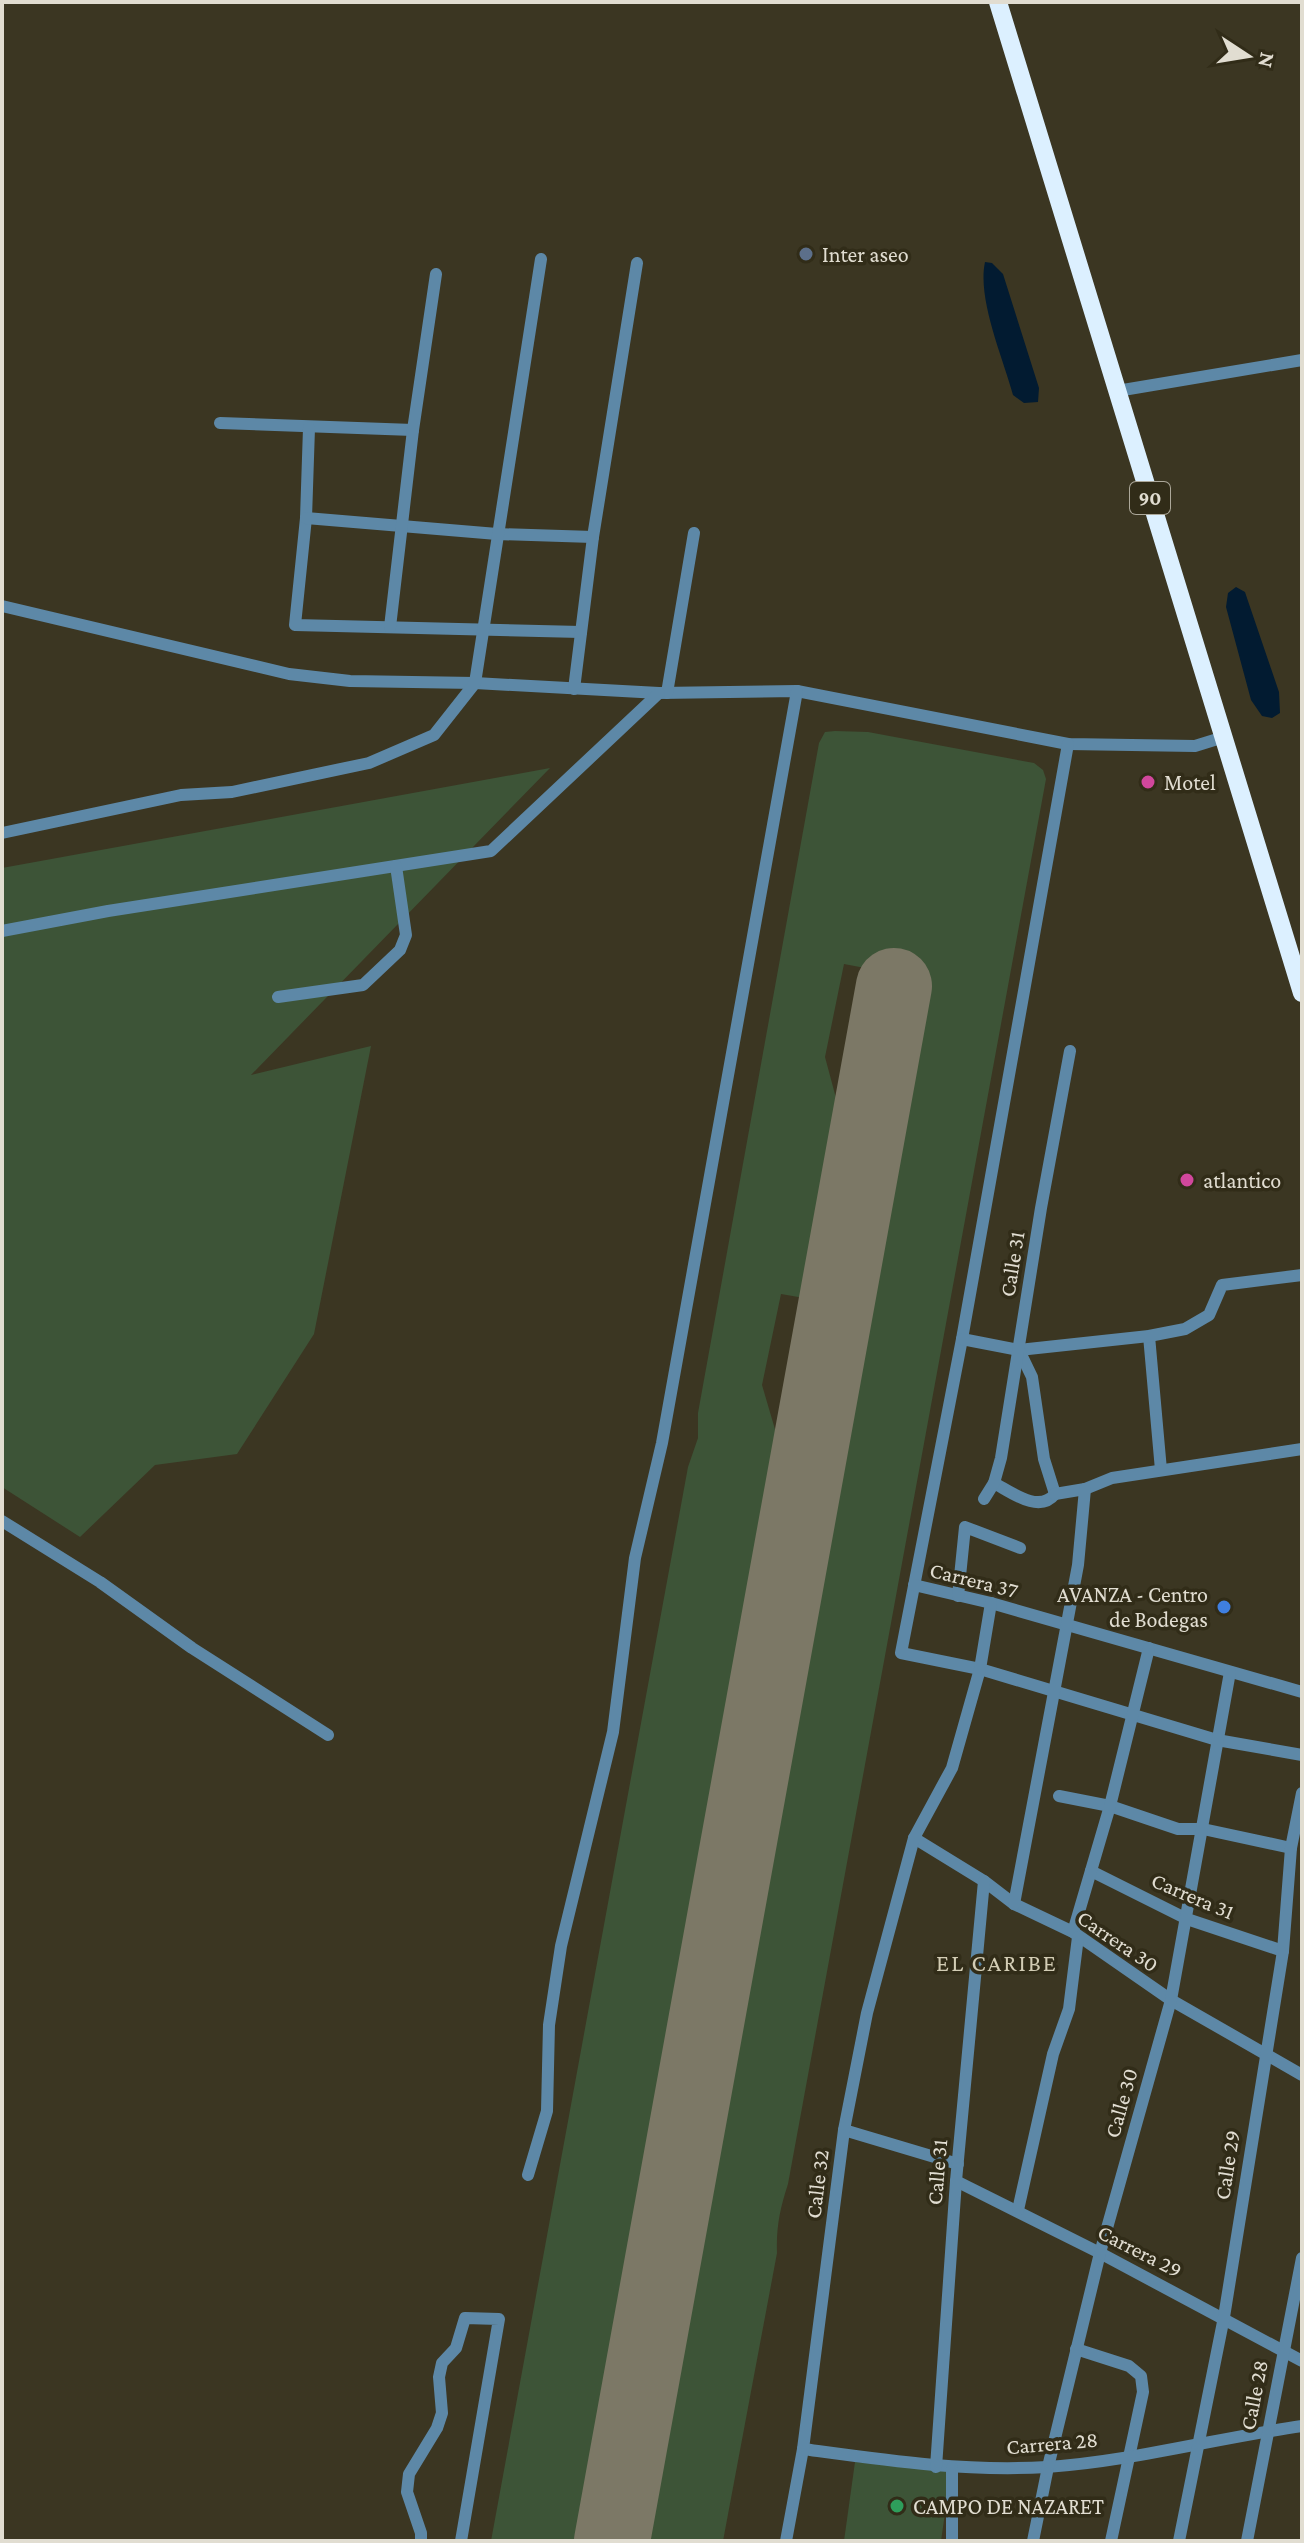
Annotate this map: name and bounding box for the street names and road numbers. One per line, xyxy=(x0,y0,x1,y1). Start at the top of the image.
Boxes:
road number: 90 xyxy=(1130,482,1170,514)
street label: Calle 31 xyxy=(994,1229,1030,1299)
street label: Carrera 37 xyxy=(927,1557,1021,1603)
street label: Carrera 31 xyxy=(1148,1867,1238,1925)
street label: Carrera 30 xyxy=(1073,1905,1163,1977)
street label: Calle 30 xyxy=(1099,2065,1143,2141)
street label: Calle 29 xyxy=(1209,2128,1245,2202)
street label: Calle 31 xyxy=(922,2138,952,2206)
street label: Calle 32 xyxy=(800,2148,834,2220)
street label: Carrera 29 xyxy=(1094,2219,1186,2283)
street label: Calle 28 xyxy=(1235,2358,1273,2432)
street label: Carrera 28 xyxy=(1005,2427,1099,2459)

